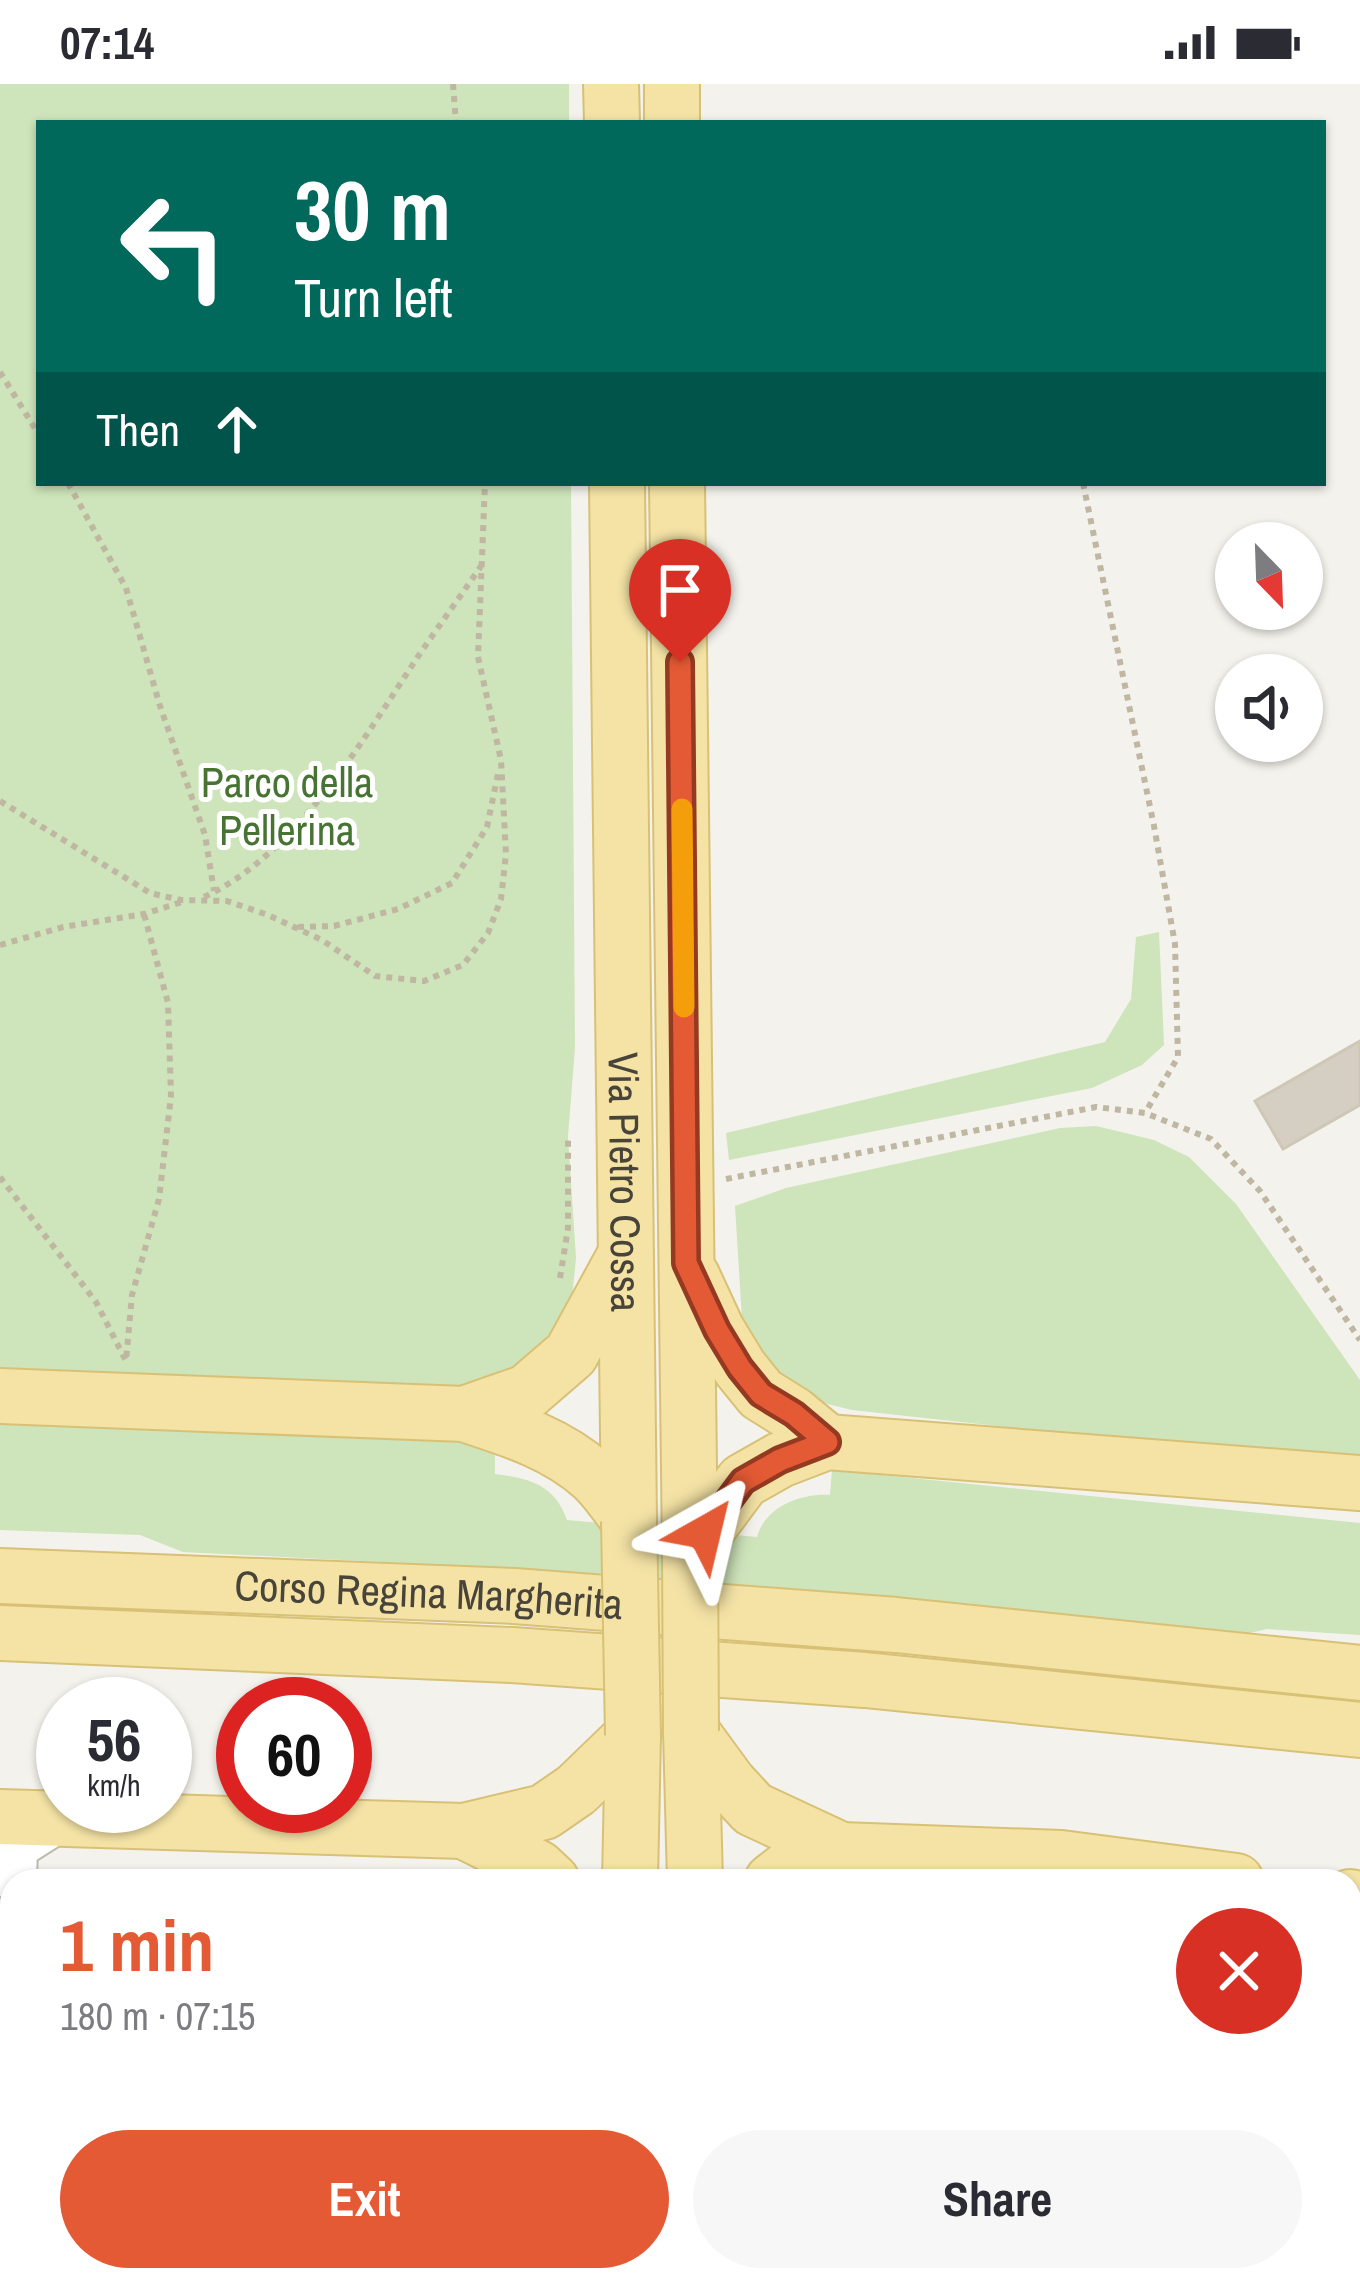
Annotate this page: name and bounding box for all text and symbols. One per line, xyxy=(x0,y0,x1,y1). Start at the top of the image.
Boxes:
text: 07:14 xyxy=(60,12,154,73)
text: 30 m xyxy=(294,153,451,266)
icon: left xyxy=(96,168,252,324)
text: Turn left xyxy=(294,261,453,334)
icon: ahead xyxy=(204,396,270,462)
text: Then xyxy=(96,399,180,460)
north arrow xyxy=(1215,522,1323,630)
map controls xyxy=(1215,522,1323,762)
pin xyxy=(629,539,731,662)
icon: arrive xyxy=(647,557,713,623)
button: sound xyxy=(1215,654,1323,762)
park label: Parco della Pellerina xyxy=(201,754,373,858)
street label: Via Pietro Cossa xyxy=(596,1052,655,1312)
position arrow xyxy=(642,1469,768,1595)
street label: Corso Regina Margherita xyxy=(233,1557,625,1632)
speed limit sign: 60 xyxy=(216,1677,372,1833)
text: 56 xyxy=(87,1699,141,1780)
text: km/h xyxy=(87,1765,141,1805)
text: 1 min xyxy=(60,1896,214,1993)
button: close xyxy=(1176,1908,1302,2034)
text: 180 m · 07:15 xyxy=(60,1990,256,2042)
button: Exit xyxy=(60,2130,669,2268)
button: Share xyxy=(693,2130,1302,2268)

